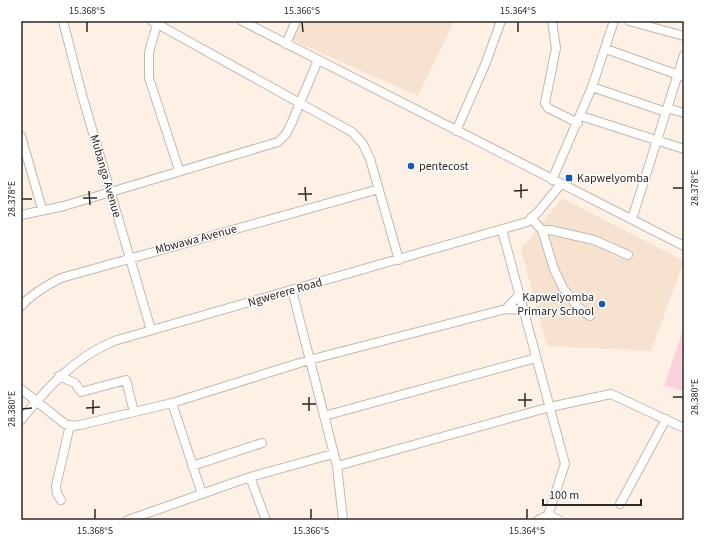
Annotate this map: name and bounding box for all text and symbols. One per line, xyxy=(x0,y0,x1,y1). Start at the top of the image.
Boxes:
text: 15.368°S xyxy=(69,4,105,18)
text: 15.366°S xyxy=(284,4,320,18)
text: 15.364°S xyxy=(500,4,536,18)
street label: Mubanga Avenue xyxy=(86,133,126,220)
place label: pentecost xyxy=(419,158,469,175)
marker: pentecost xyxy=(406,161,416,171)
place label: Kapwelyomba xyxy=(577,170,649,187)
text: 28.378°E xyxy=(688,170,702,206)
marker: Kapwelyomba xyxy=(564,173,574,183)
text: 28.378°E xyxy=(5,181,19,217)
street label: Mbwawa Avenue xyxy=(153,220,239,259)
street label: Ngwerere Road xyxy=(246,274,324,311)
place label: Kapwelyomba Primary School xyxy=(517,289,594,320)
marker: Kapwelyomba Primary School xyxy=(597,299,607,309)
text: 28.380°E xyxy=(688,379,702,415)
text: 28.380°E xyxy=(5,391,19,427)
scale bar xyxy=(543,481,641,507)
text: 100 m xyxy=(549,487,579,504)
text: 15.368°S xyxy=(77,524,113,538)
text: 15.366°S xyxy=(293,524,329,538)
text: 15.364°S xyxy=(509,524,545,538)

